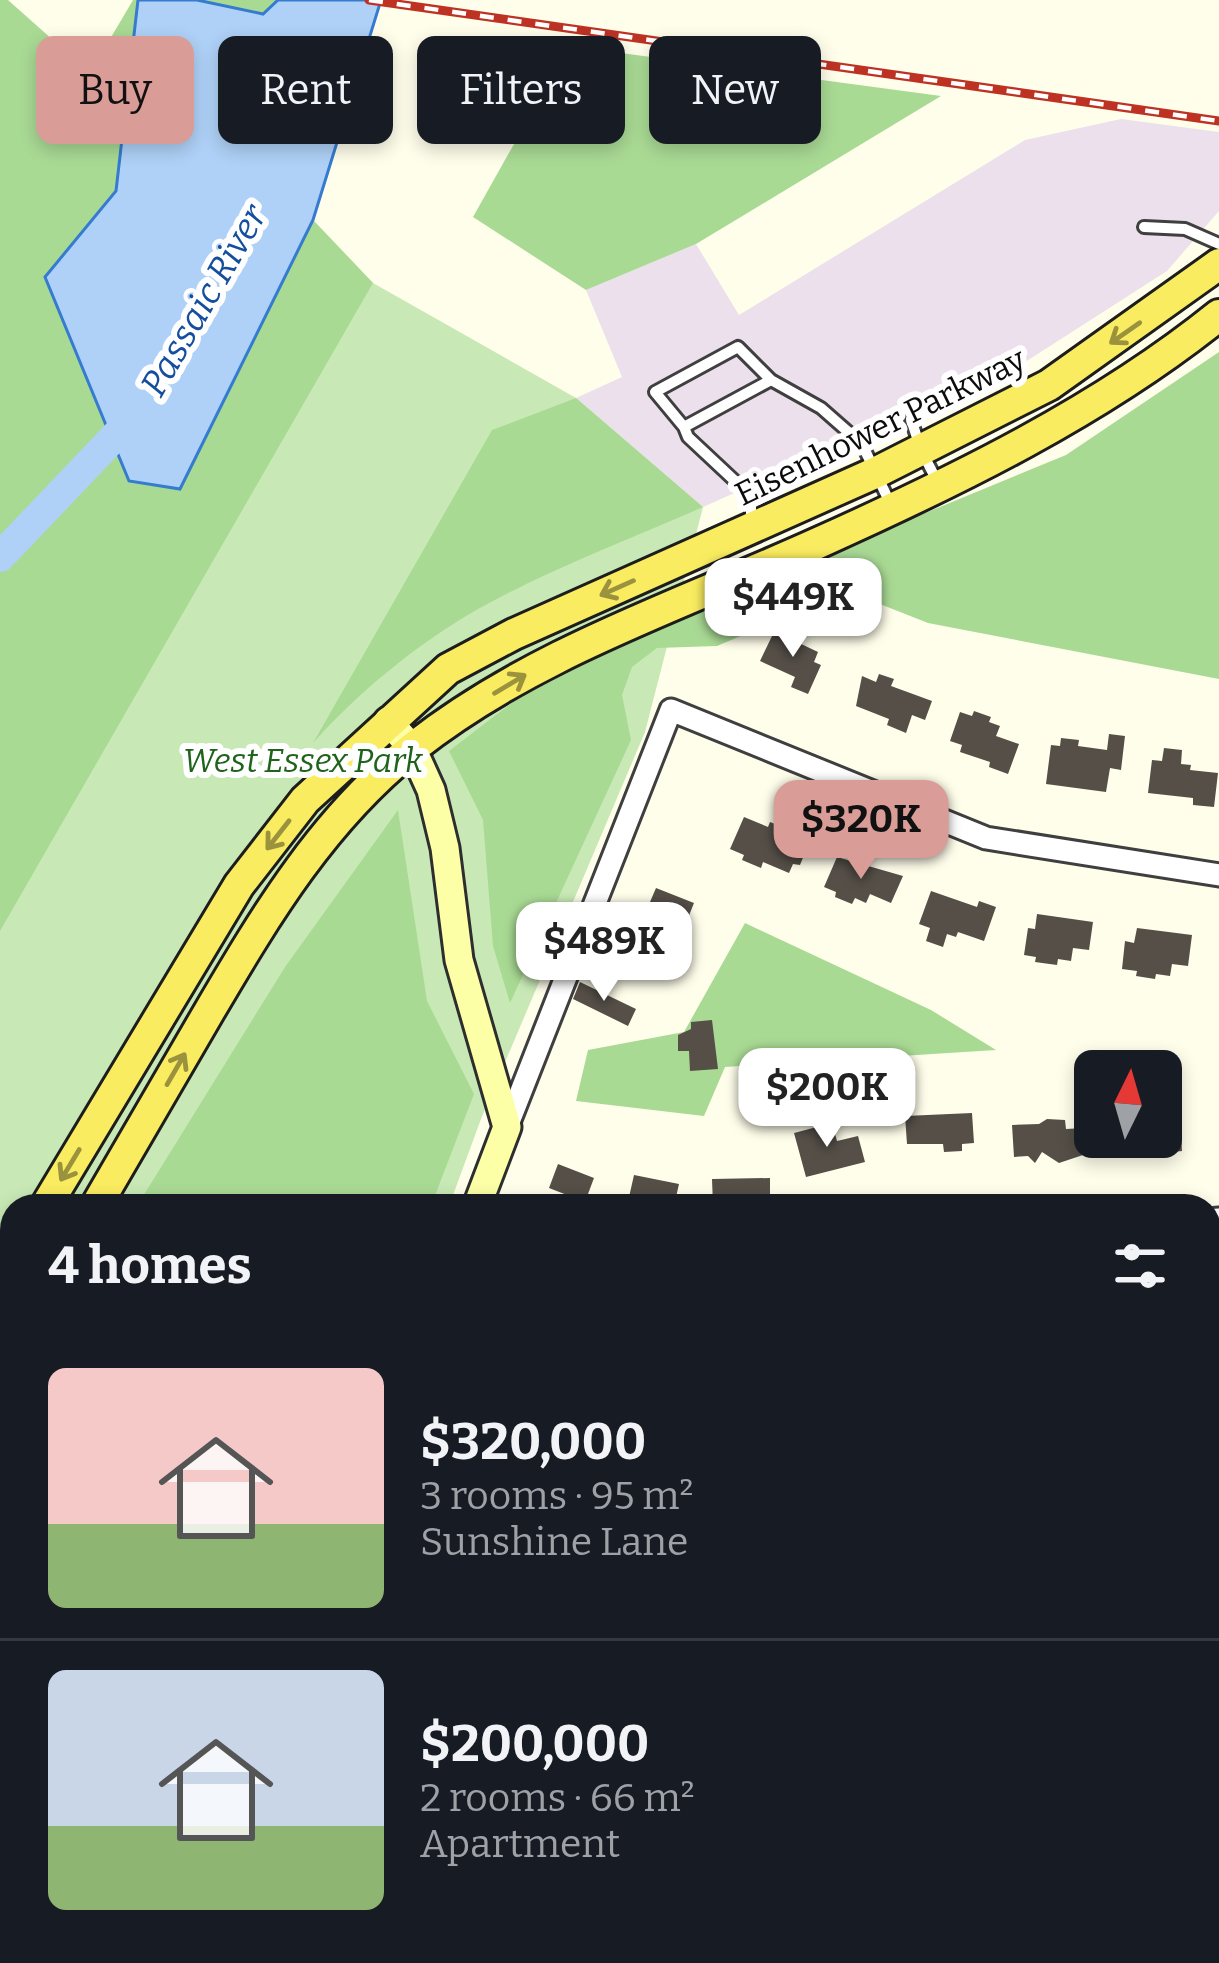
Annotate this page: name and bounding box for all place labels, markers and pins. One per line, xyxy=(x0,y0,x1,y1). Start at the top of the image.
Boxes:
pin: $449K xyxy=(709,558,877,660)
pin: $320K xyxy=(777,780,945,882)
pin: $489K xyxy=(520,902,688,1004)
pin: $200K xyxy=(743,1048,911,1150)

